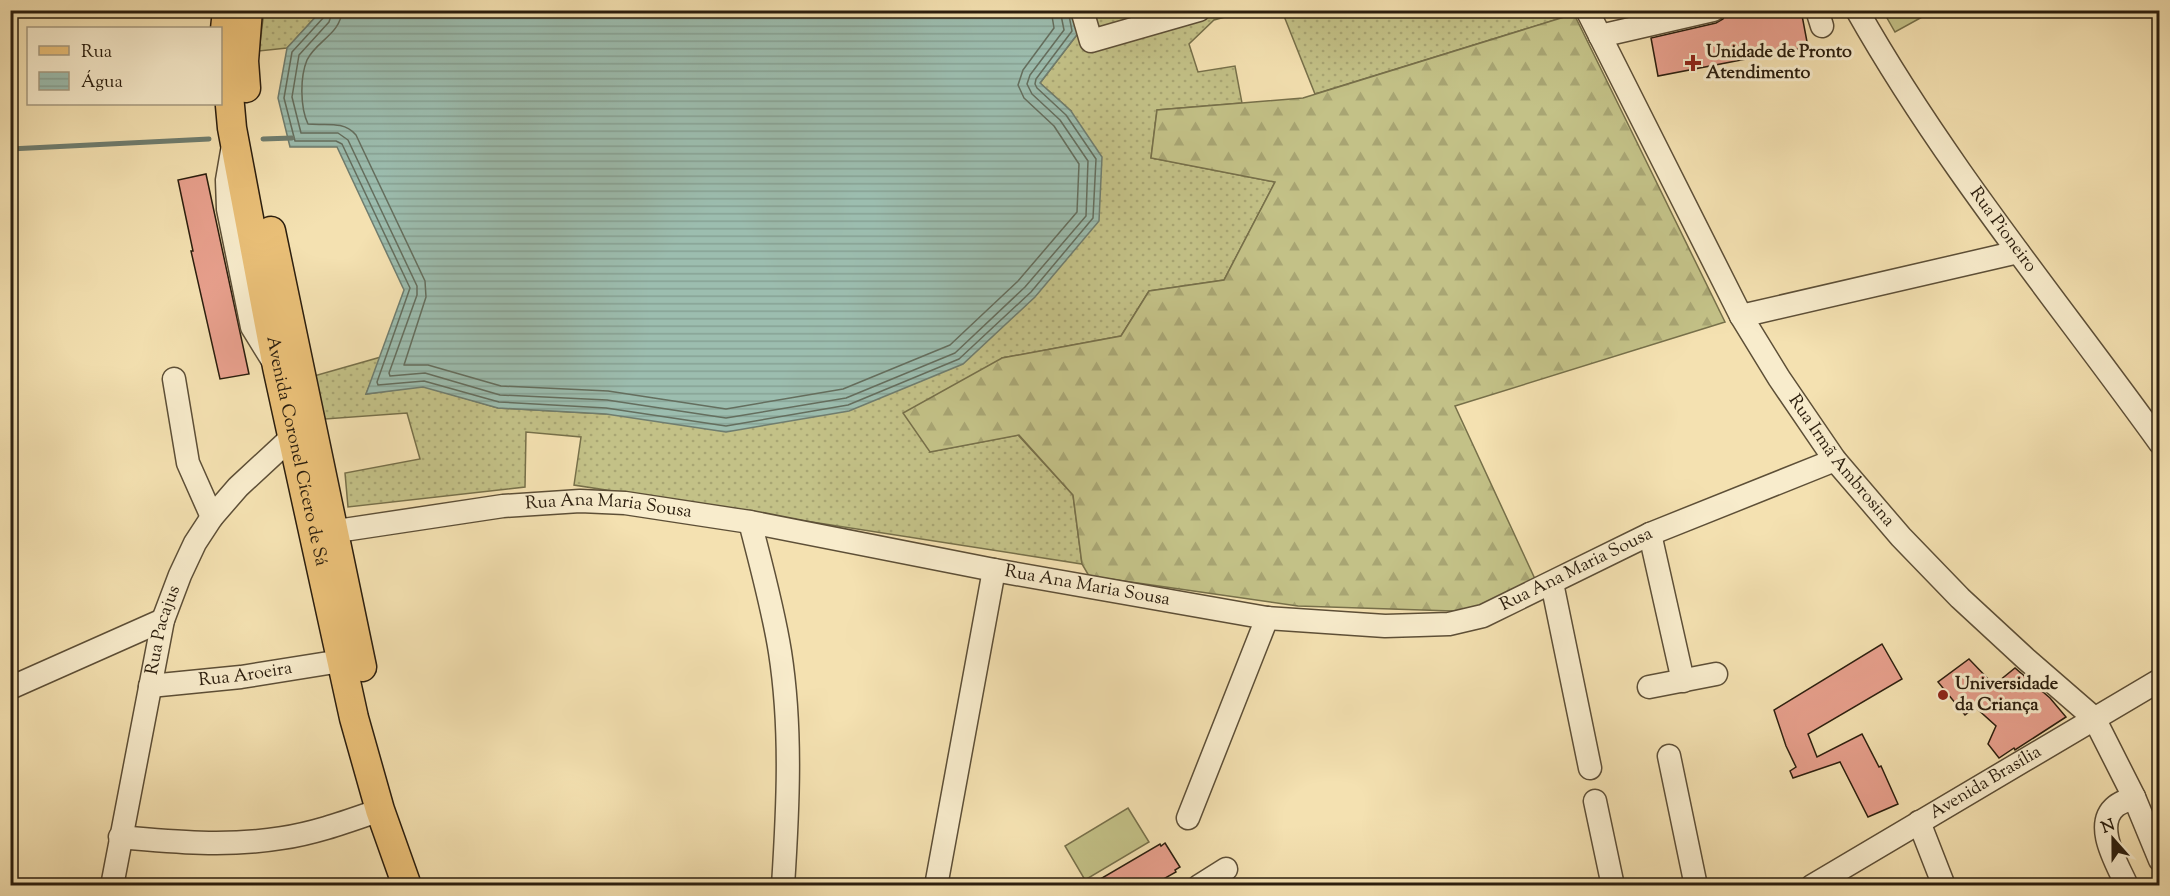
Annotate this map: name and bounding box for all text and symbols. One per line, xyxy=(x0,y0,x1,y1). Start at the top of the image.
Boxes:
legend xyxy=(27,27,222,105)
text: Rua xyxy=(81,40,112,66)
place label: Unidade de Pronto Atendimento xyxy=(1706,40,1852,87)
marker: Unidade de Pronto Atendimento xyxy=(1684,54,1702,72)
text: Água xyxy=(81,70,123,96)
street label: Rua Pioneiro xyxy=(1962,182,2043,278)
street label: Avenida Coronel Cícero de Sá xyxy=(258,334,333,569)
street label: Rua Irmã Ambrosina xyxy=(1781,390,1900,533)
street label: Rua Ana Maria Sousa xyxy=(524,488,694,526)
street label: Rua Ana Maria Sousa xyxy=(1496,522,1657,619)
street label: Rua Ana Maria Sousa xyxy=(1002,559,1172,614)
street label: Rua Pacajus xyxy=(140,582,188,677)
street label: Rua Aroeira xyxy=(197,656,294,694)
place label: Universidade da Criança xyxy=(1955,672,2059,719)
marker: Universidade da Criança xyxy=(1936,688,1950,702)
street label: Avenida Brasília xyxy=(1925,740,2047,826)
north arrow xyxy=(2083,809,2143,869)
text: N xyxy=(2098,814,2119,840)

